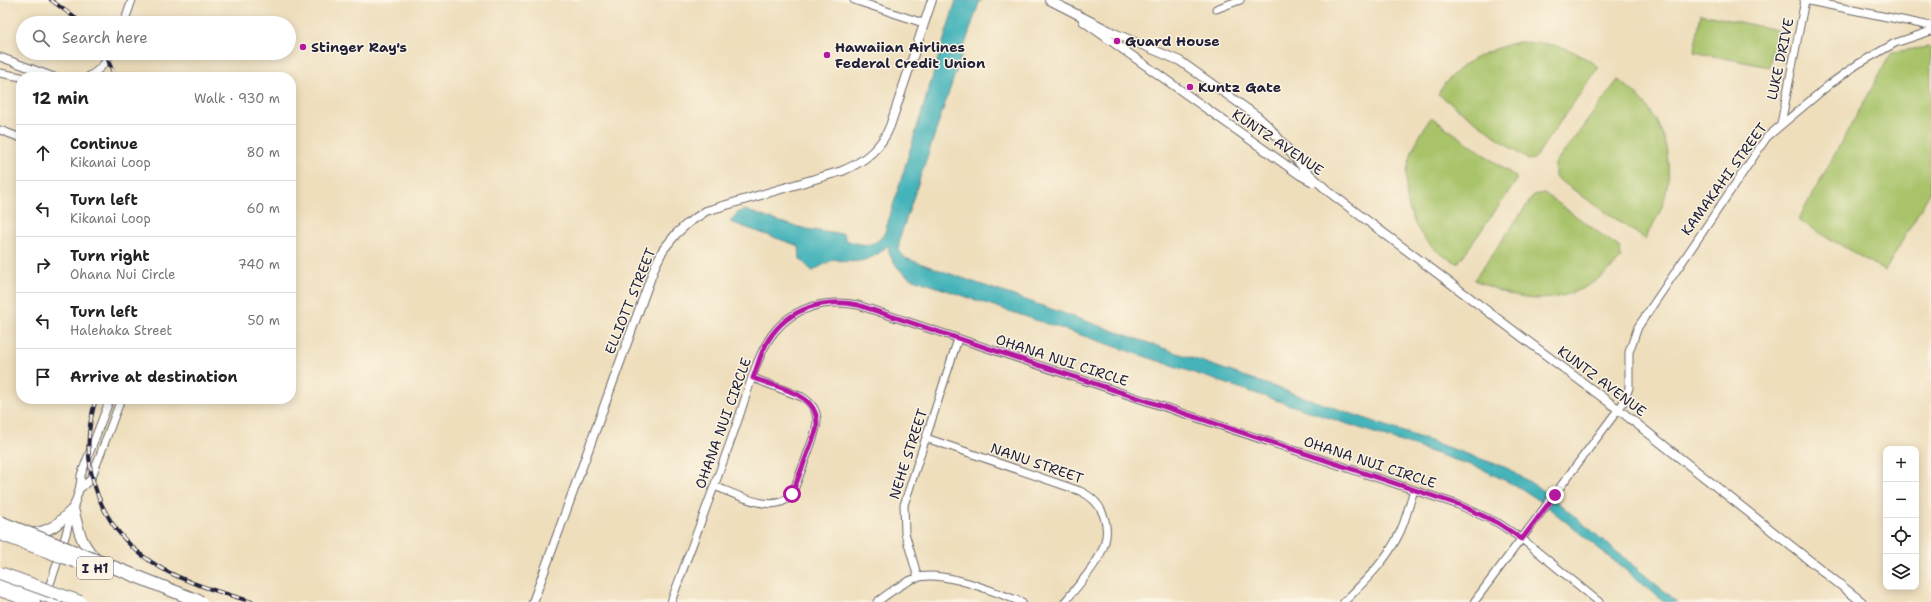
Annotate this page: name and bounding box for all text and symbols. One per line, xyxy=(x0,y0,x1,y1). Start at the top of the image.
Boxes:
search box xyxy=(16,16,296,60)
street label: LUKE DRIVE xyxy=(1763,16,1798,102)
icon: search xyxy=(30,27,52,49)
text: Search here xyxy=(62,28,148,48)
place label: Guard House xyxy=(1125,32,1220,50)
marker: Guard House xyxy=(1112,36,1122,46)
place label: Stinger Ray's xyxy=(311,38,407,56)
place label: Hawaiian Airlines Federal Credit Union xyxy=(835,38,985,72)
marker: Stinger Ray's xyxy=(298,42,308,52)
marker: Hawaiian Airlines Federal Credit Union xyxy=(822,50,832,60)
place label: Kuntz Gate xyxy=(1198,78,1281,96)
marker: Kuntz Gate xyxy=(1185,82,1195,92)
text: 12 min xyxy=(32,87,89,109)
text: Walk · 930 m xyxy=(194,90,280,107)
street label: KUNTZ AVENUE xyxy=(1229,105,1327,179)
street label: KAMAKAHI STREET xyxy=(1677,119,1771,239)
text: Continue xyxy=(70,134,138,154)
icon: ahead xyxy=(32,142,54,164)
text: 80 m xyxy=(246,144,280,161)
text: Kikanai Loop xyxy=(70,154,151,171)
text: Turn left xyxy=(70,190,138,210)
icon: left xyxy=(32,198,54,220)
text: 60 m xyxy=(247,200,280,217)
text: Kikanai Loop xyxy=(70,210,151,227)
street label: ELLIOTT STREET xyxy=(600,245,660,357)
text: Turn right xyxy=(70,246,150,266)
icon: right xyxy=(32,254,54,276)
text: 740 m xyxy=(238,256,280,273)
text: Ohana Nui Circle xyxy=(70,266,175,283)
text: Turn left xyxy=(70,302,138,322)
icon: left xyxy=(32,310,54,332)
text: 50 m xyxy=(247,312,280,329)
text: Halehaka Street xyxy=(70,322,172,339)
street label: OHANA NUI CIRCLE xyxy=(993,330,1131,390)
street label: KUNTZ AVENUE xyxy=(1554,342,1650,420)
street label: OHANA NUI CIRCLE xyxy=(691,355,755,491)
icon: arrive xyxy=(32,366,54,388)
text: Arrive at destination xyxy=(70,367,238,387)
street label: NEHE STREET xyxy=(885,406,931,502)
street label: OHANA NUI CIRCLE xyxy=(1301,432,1439,492)
street label: NANU STREET xyxy=(988,439,1086,487)
map controls xyxy=(1883,446,1919,590)
button: + xyxy=(1883,446,1919,482)
button: − xyxy=(1883,482,1919,518)
route start xyxy=(783,485,801,503)
route end xyxy=(1546,486,1564,504)
button: locate xyxy=(1883,518,1919,554)
button: layers xyxy=(1883,554,1919,590)
road number: I H1 xyxy=(77,557,113,579)

